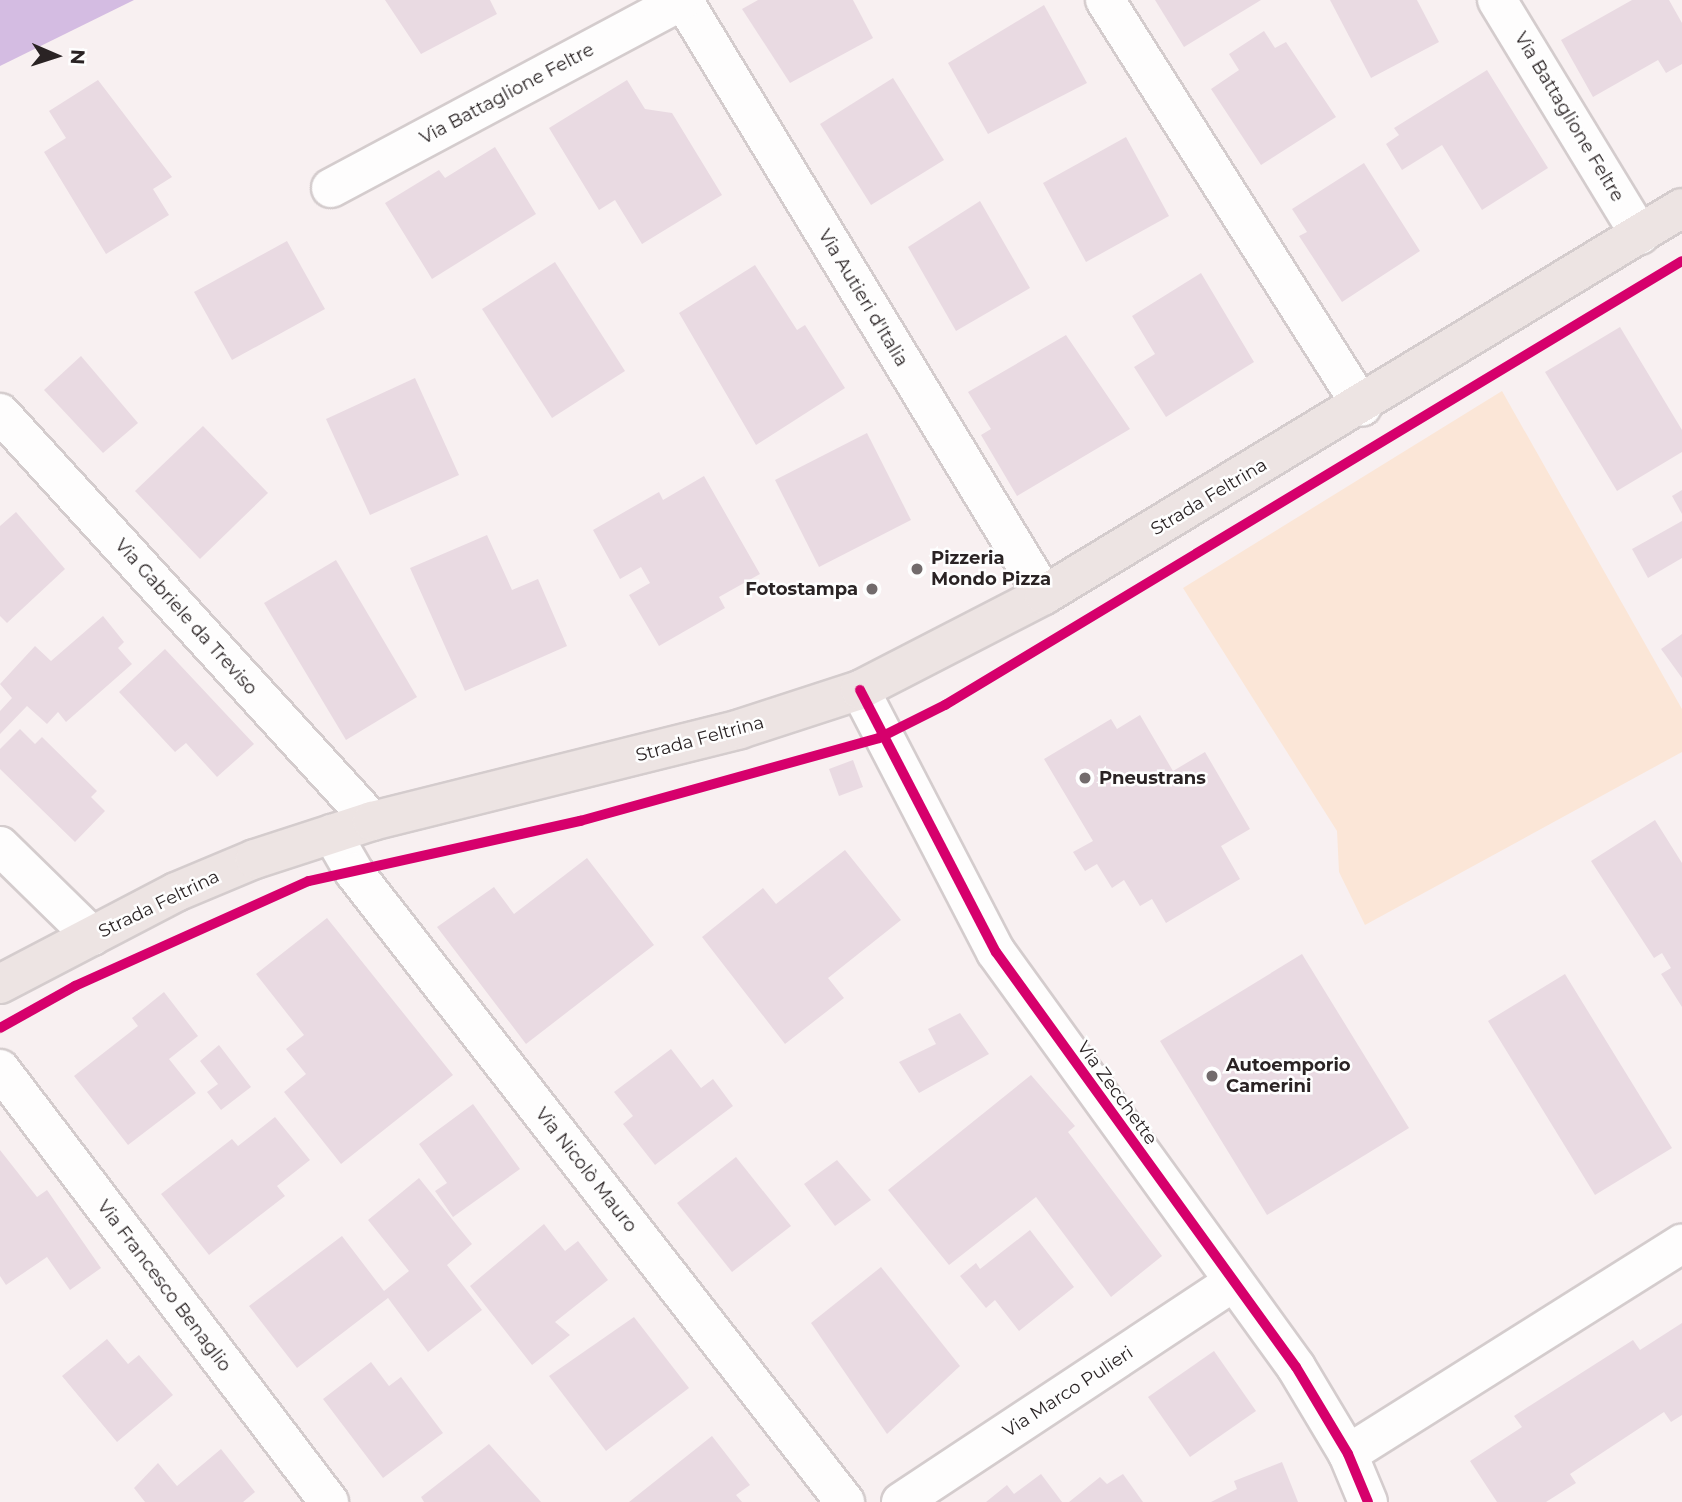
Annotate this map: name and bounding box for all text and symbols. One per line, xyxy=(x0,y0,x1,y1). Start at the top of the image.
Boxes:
north arrow xyxy=(21,21,91,91)
street label: Via Battaglione Feltre xyxy=(1510,28,1628,206)
street label: Via Battaglione Feltre xyxy=(416,39,598,149)
text: N xyxy=(66,49,89,65)
street label: Via Autieri d'Italia xyxy=(814,226,912,370)
street label: Strada Feltrina xyxy=(1147,454,1271,540)
street label: Via Gabriele da Treviso xyxy=(110,535,262,699)
place label: Pizzeria Mondo Pizza xyxy=(931,548,1051,590)
marker: Pizzeria Mondo Pizza xyxy=(909,561,925,577)
place label: Fotostampa xyxy=(745,578,858,600)
marker: Fotostampa xyxy=(864,581,880,597)
street label: Strada Feltrina xyxy=(634,712,766,766)
place label: Pneustrans xyxy=(1099,767,1206,789)
marker: Pneustrans xyxy=(1077,770,1093,786)
street label: Strada Feltrina xyxy=(95,865,223,943)
street label: Via Zecchette xyxy=(1072,1037,1162,1149)
place label: Autoemporio Camerini xyxy=(1226,1055,1351,1098)
marker: Autoemporio Camerini xyxy=(1204,1068,1220,1084)
street label: Via Nicolò Mauro xyxy=(531,1103,641,1237)
street label: Via Francesco Benaglio xyxy=(92,1196,236,1376)
street label: Via Marco Pulieri xyxy=(999,1342,1137,1442)

